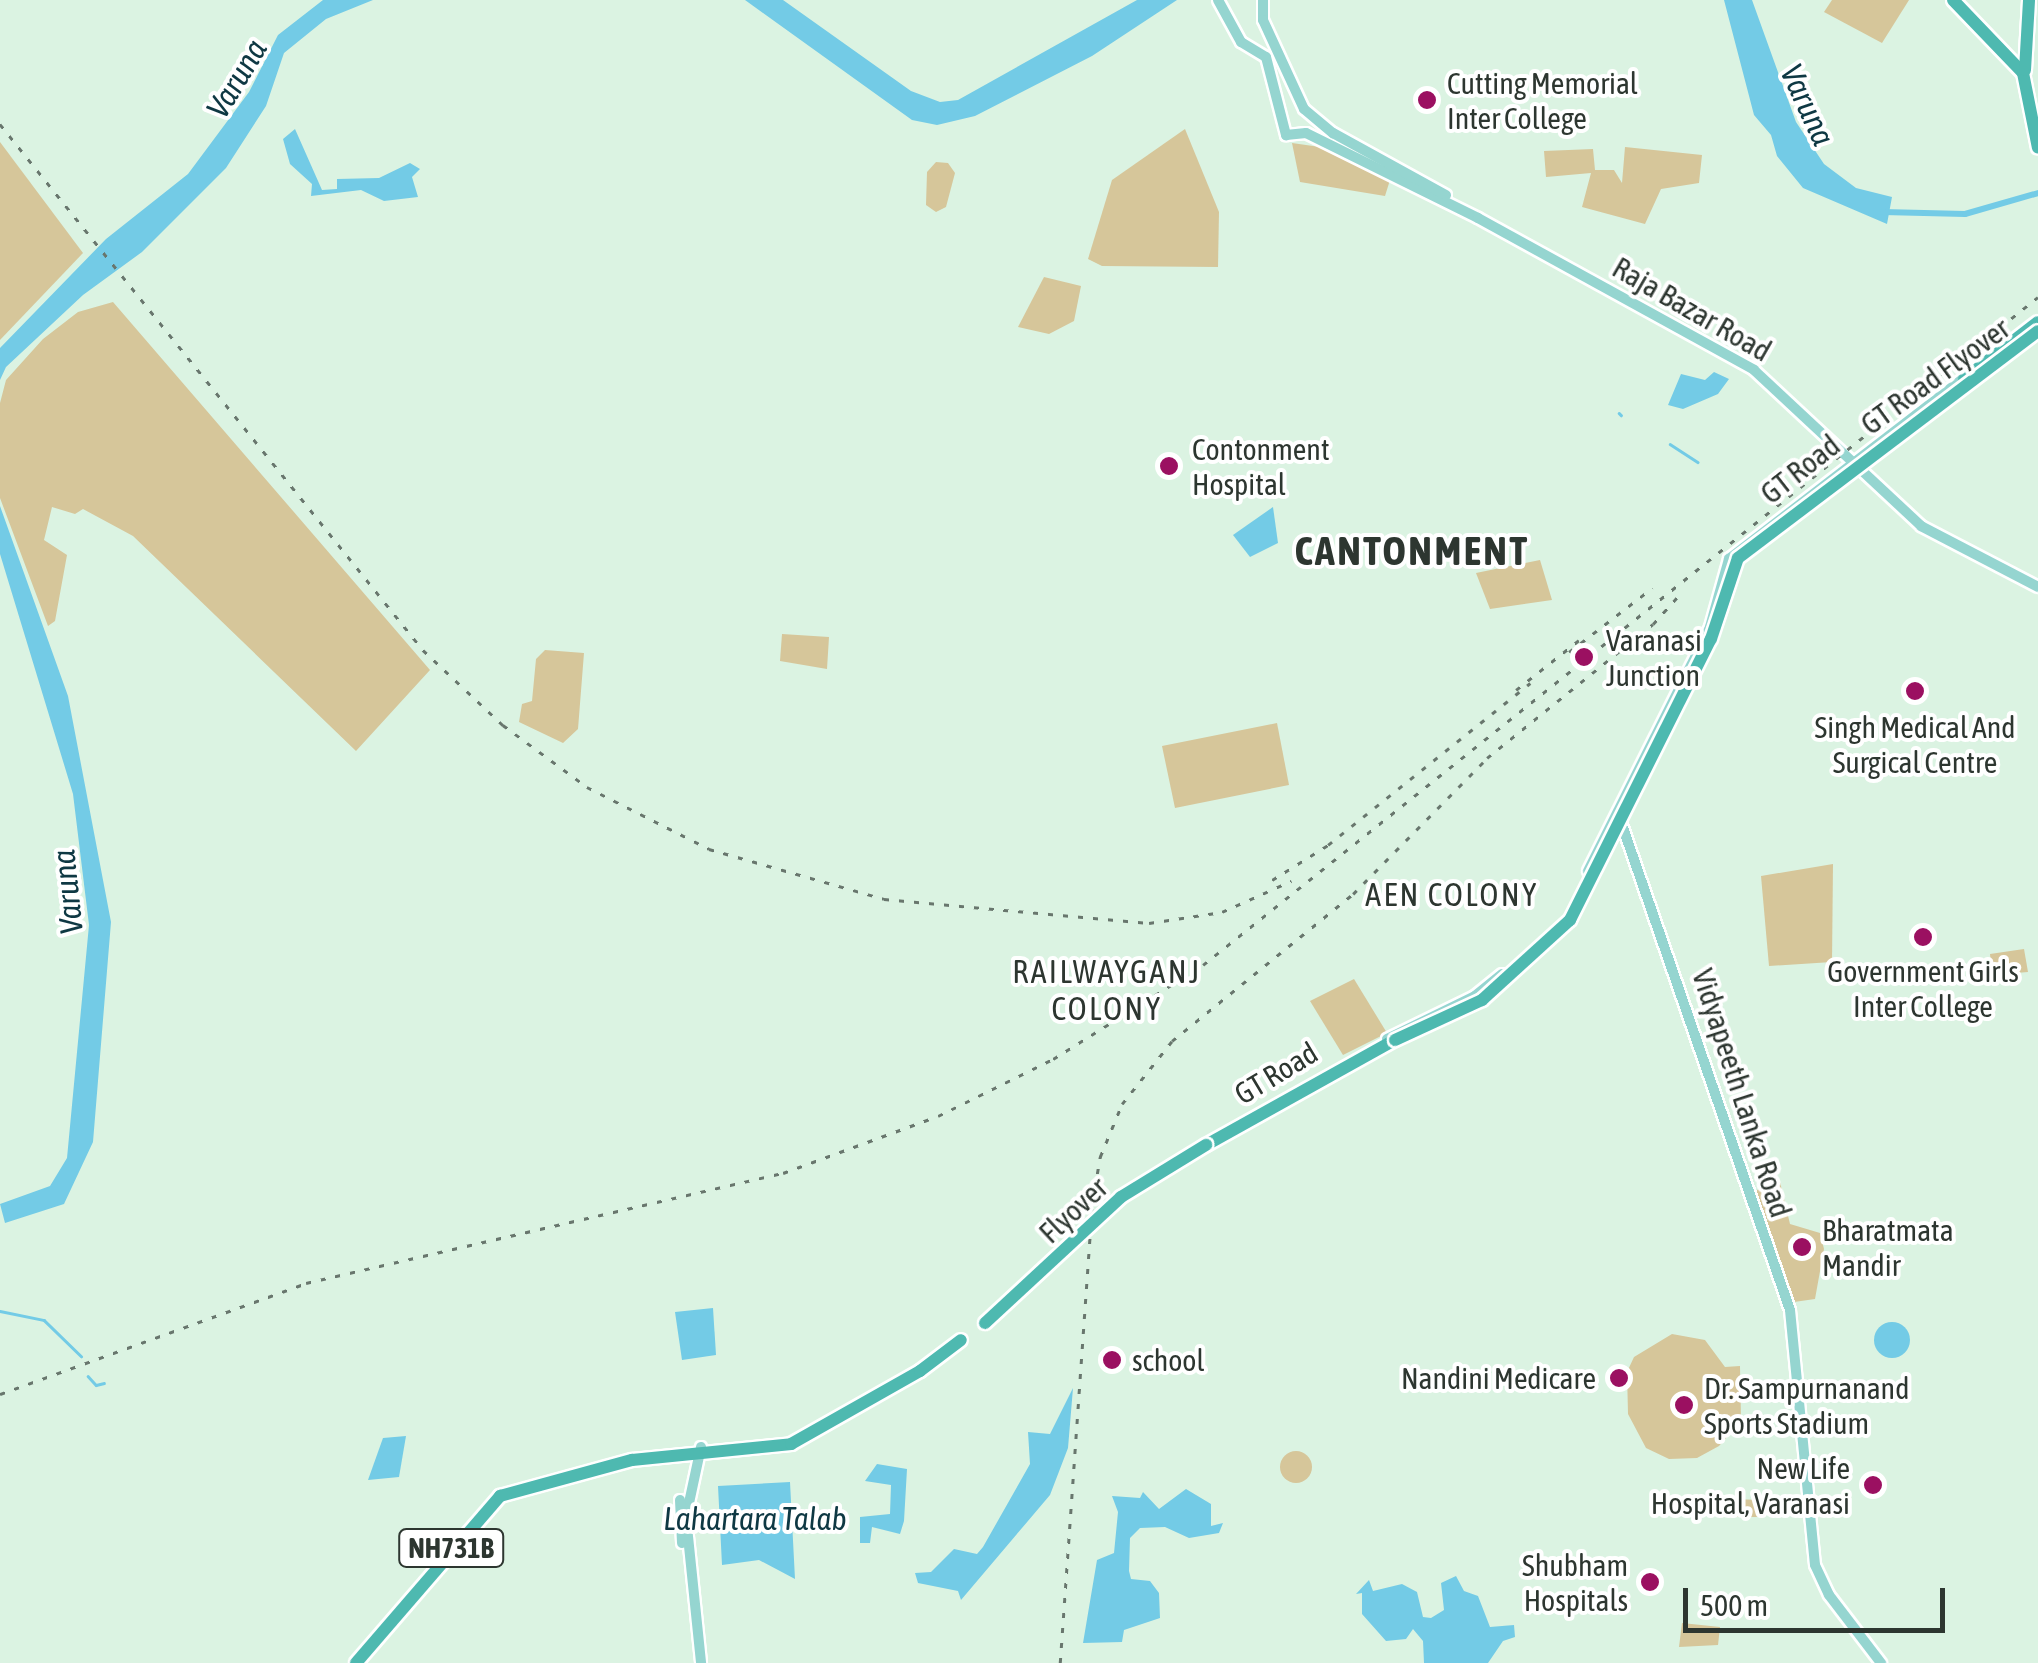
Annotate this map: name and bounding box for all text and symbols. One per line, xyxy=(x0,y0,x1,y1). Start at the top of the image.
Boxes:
water label: Varuna xyxy=(199,33,275,125)
water label: Varuna xyxy=(1772,58,1842,152)
place label: Cutting Memorial Inter College xyxy=(1447,65,1638,136)
marker: Cutting Memorial Inter College xyxy=(1416,89,1438,111)
street label: Raja Bazar Road xyxy=(1606,249,1778,369)
street label: GT Road Flyover xyxy=(1854,310,2016,442)
street label: GT Road xyxy=(1753,427,1847,511)
place label: Contonment Hospital xyxy=(1192,431,1330,502)
marker: Contonment Hospital xyxy=(1156,453,1182,479)
district label: CANTONMENT xyxy=(1295,527,1529,575)
place label: Varanasi Junction xyxy=(1606,622,1702,692)
marker: Varanasi Junction xyxy=(1571,644,1597,670)
marker: Singh Medical And Surgical Centre xyxy=(1902,678,1928,704)
place label: Singh Medical And Surgical Centre xyxy=(1815,709,2015,780)
water label: Varuna xyxy=(44,848,92,936)
district label: AEN COLONY xyxy=(1365,876,1539,914)
marker: Government Girls Inter College xyxy=(1912,926,1934,948)
place label: Government Girls Inter College xyxy=(1827,953,2019,1024)
district label: RAILWAYGANJ COLONY xyxy=(1012,954,1202,1029)
street label: Vidyapeeth Lanka Road xyxy=(1685,964,1799,1222)
street label: GT Road xyxy=(1228,1034,1324,1112)
street label: Flyover xyxy=(1031,1170,1115,1250)
place label: Bharatmata Mandir xyxy=(1822,1212,1954,1282)
marker: Bharatmata Mandir xyxy=(1791,1236,1813,1258)
place label: school xyxy=(1132,1342,1204,1378)
marker: school xyxy=(1101,1349,1123,1371)
place label: Nandini Medicare xyxy=(1401,1360,1596,1396)
marker: Nandini Medicare xyxy=(1606,1365,1632,1391)
place label: Dr. Sampurnanand Sports Stadium xyxy=(1704,1370,1909,1440)
marker: Dr. Sampurnanand Sports Stadium xyxy=(1673,1394,1695,1416)
place label: New Life Hospital, Varanasi xyxy=(1651,1450,1850,1520)
marker: New Life Hospital, Varanasi xyxy=(1860,1472,1886,1498)
water label: Lahartara Talab xyxy=(663,1500,847,1538)
road number: NH731B xyxy=(396,1525,506,1571)
place label: Shubham Hospitals xyxy=(1522,1547,1628,1618)
scale bar xyxy=(1688,1568,1950,1630)
marker: Shubham Hospitals xyxy=(1637,1569,1663,1595)
text: 500 m xyxy=(1700,1588,1768,1622)

